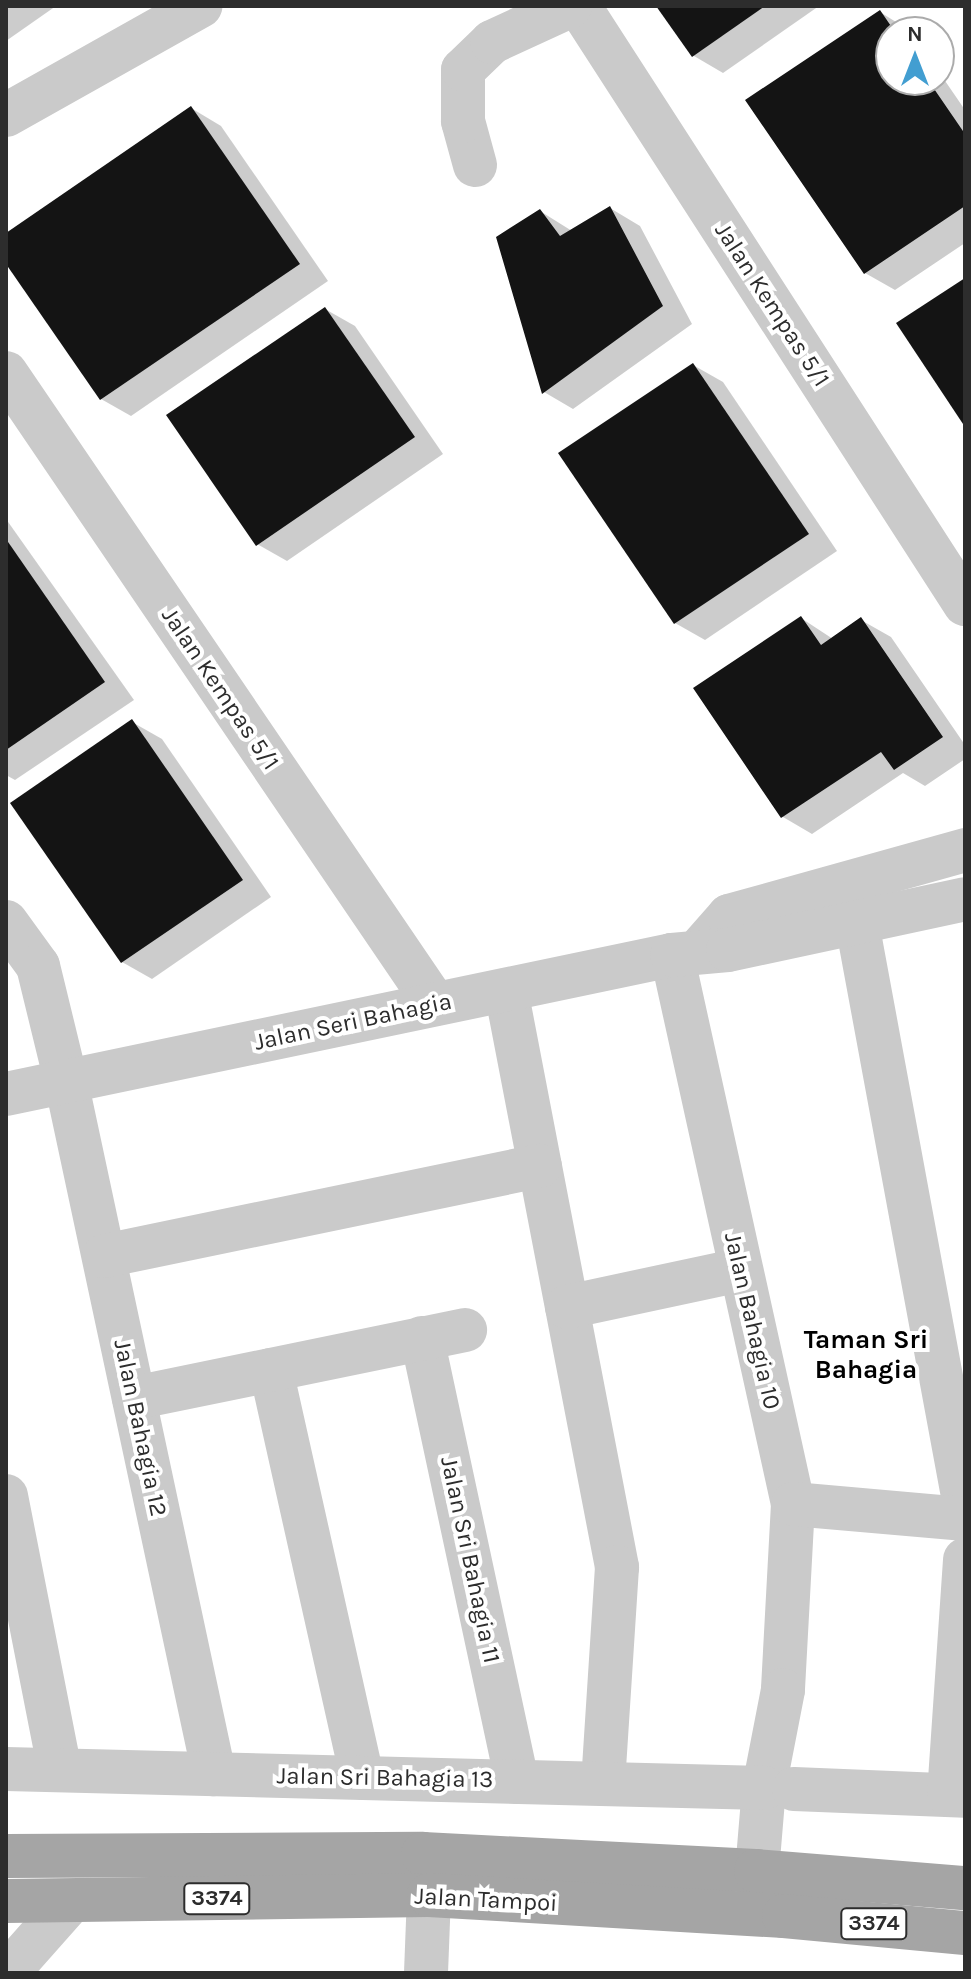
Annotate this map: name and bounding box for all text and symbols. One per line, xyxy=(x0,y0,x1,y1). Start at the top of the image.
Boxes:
north arrow xyxy=(875,16,955,96)
text: N xyxy=(907,21,923,47)
street label: Jalan Kempas 5/1 xyxy=(708,218,836,392)
street label: Jalan Kempas 5/1 xyxy=(155,602,285,776)
street label: Jalan Seri Bahagia xyxy=(252,987,454,1057)
street label: Jalan Bahagia 10 xyxy=(718,1230,786,1412)
district label: Taman Sri Bahagia xyxy=(804,1324,928,1386)
street label: Jalan Bahagia 12 xyxy=(107,1337,173,1519)
street label: Jalan Sri Bahagia 11 xyxy=(434,1454,506,1666)
street label: Jalan Sri Bahagia 13 xyxy=(276,1762,494,1794)
road number: 3374 xyxy=(183,1881,251,1917)
street label: Jalan Tampoi xyxy=(414,1882,558,1918)
road number: 3374 xyxy=(840,1906,908,1942)

